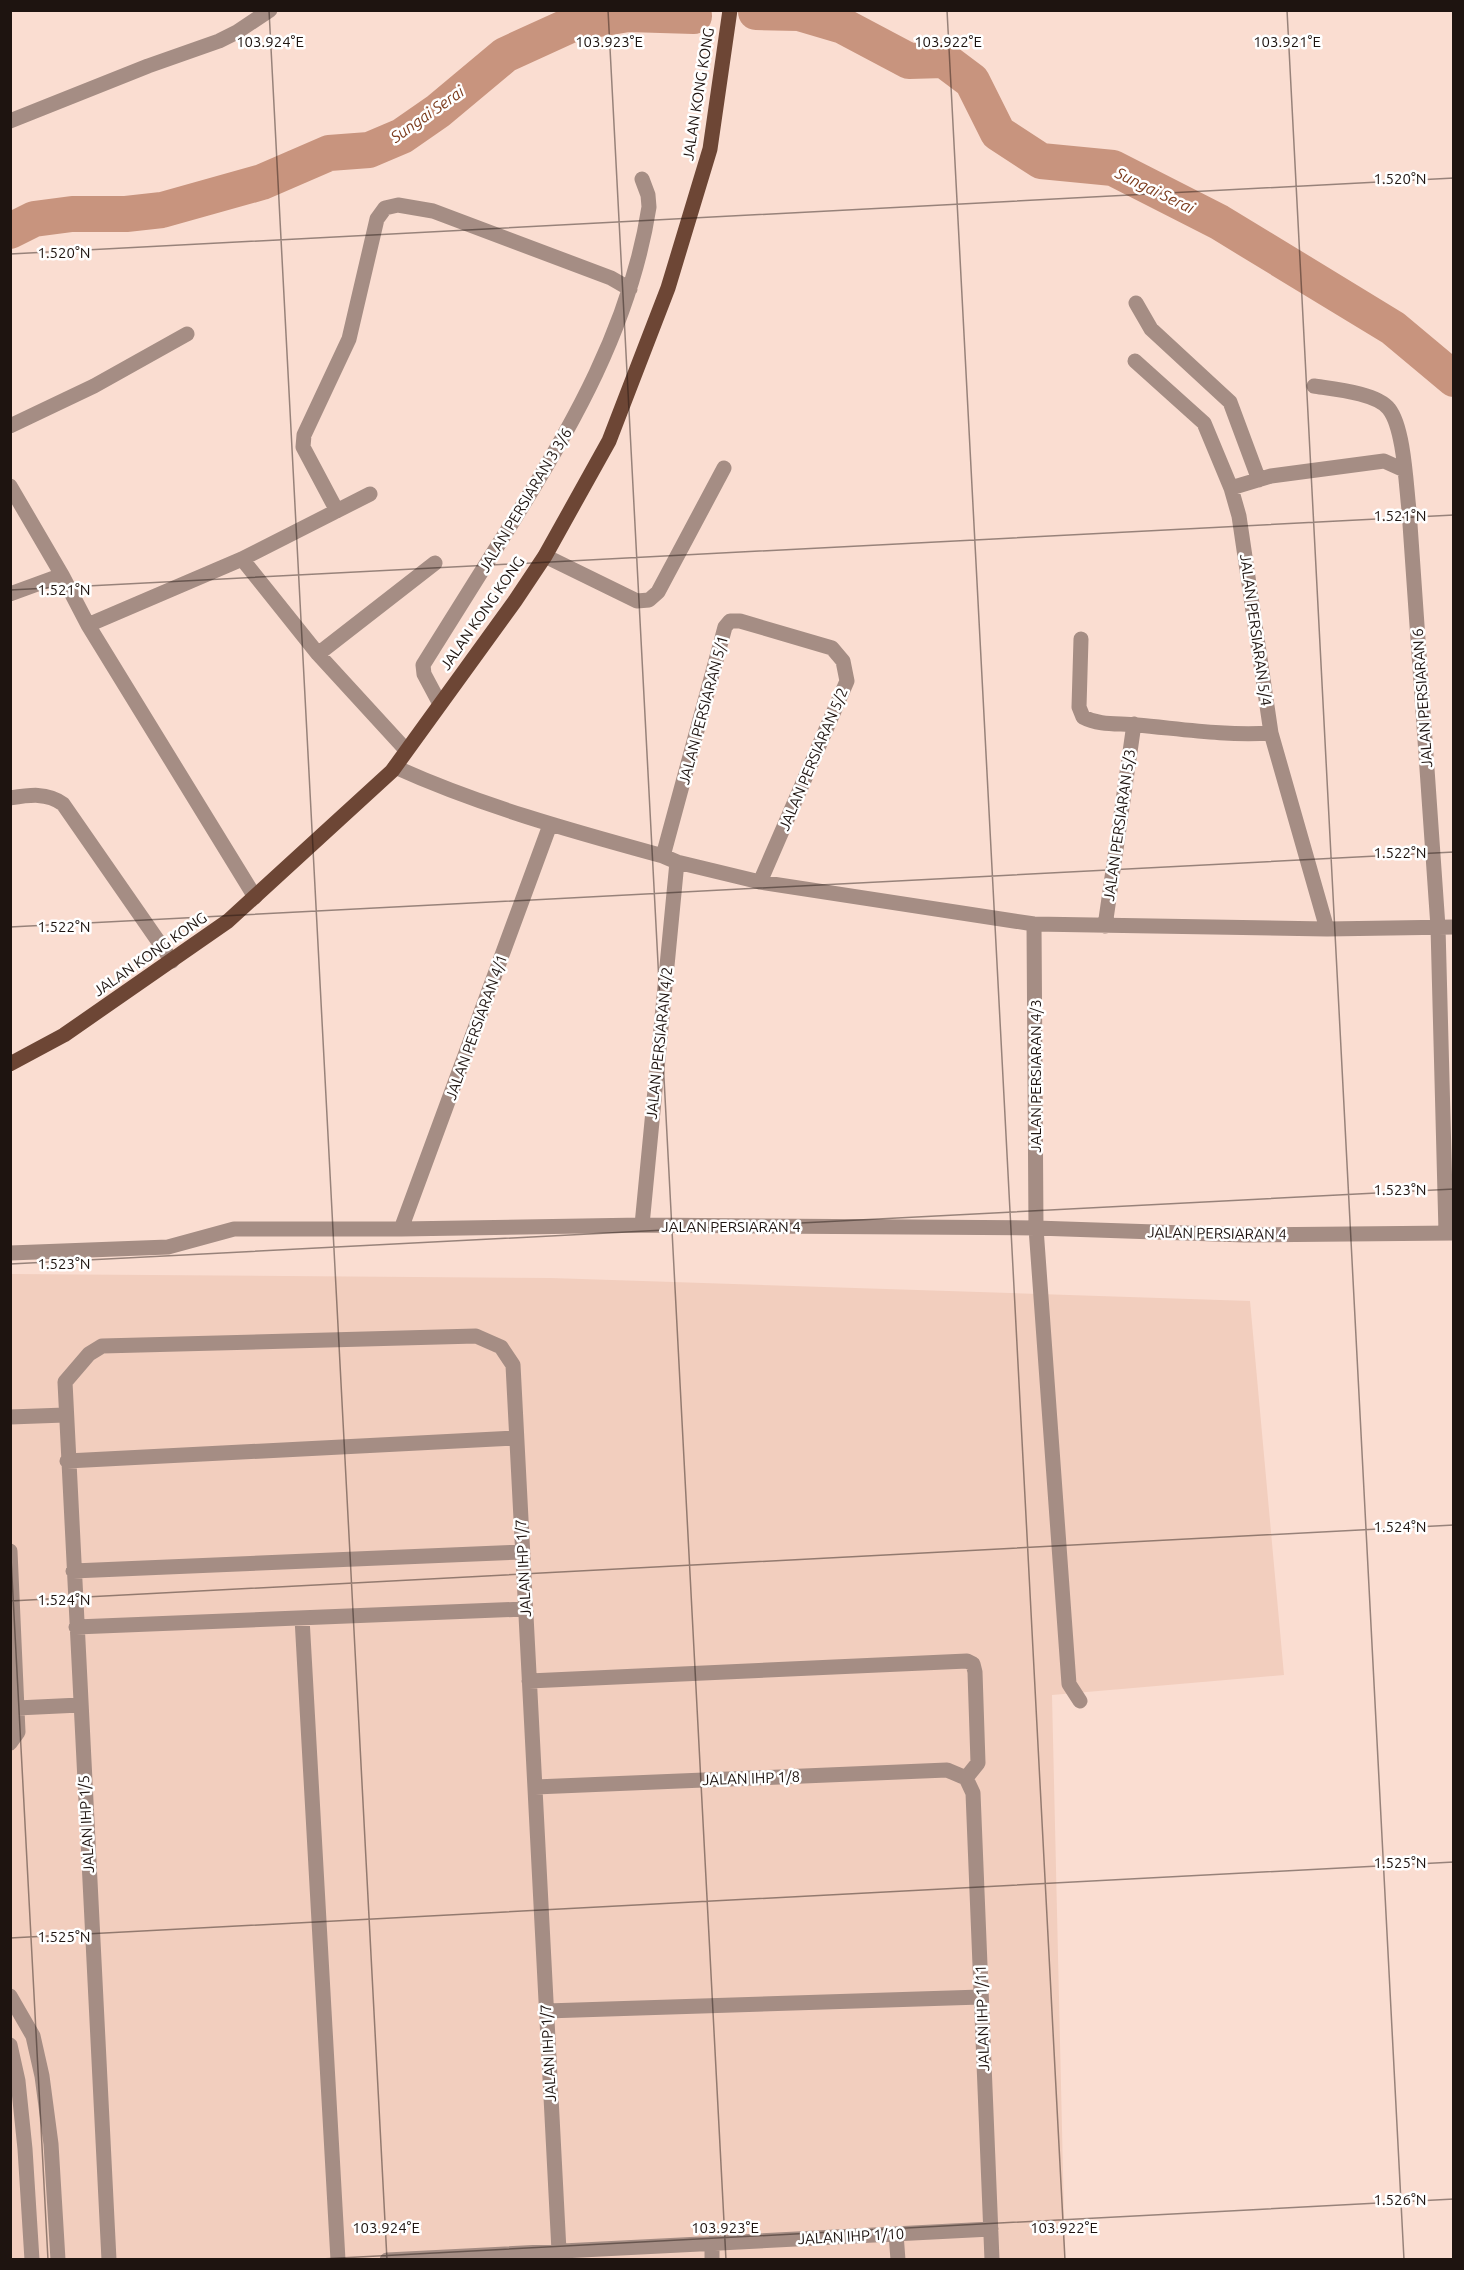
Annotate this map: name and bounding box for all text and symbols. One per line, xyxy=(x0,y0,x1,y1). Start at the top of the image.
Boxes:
street label: JALAN KONG KONG xyxy=(679,26,717,162)
text: 103.924°E xyxy=(236,33,304,50)
text: 103.923°E xyxy=(575,33,643,50)
text: 103.922°E xyxy=(914,33,982,50)
text: 103.921°E xyxy=(1253,33,1321,50)
water label: Sungai Serai xyxy=(386,82,468,146)
water label: Sungai Serai xyxy=(1112,163,1198,217)
text: 1.520°N xyxy=(1373,170,1427,187)
text: 1.520°N xyxy=(37,244,91,261)
street label: JALAN PERSIARAN 3 3/6 xyxy=(475,425,575,575)
text: 1.521°N xyxy=(1373,507,1427,524)
street label: JALAN KONG KONG xyxy=(436,553,528,673)
street label: JALAN PERSIARAN 5/4 xyxy=(1237,553,1275,707)
text: 1.521°N xyxy=(37,581,91,598)
street label: JALAN PERSIARAN 6 xyxy=(1409,628,1435,768)
street label: JALAN PERSIARAN 5/1 xyxy=(675,634,731,786)
street label: JALAN PERSIARAN 5/2 xyxy=(775,685,851,833)
street label: JALAN PERSIARAN 5/3 xyxy=(1100,748,1138,902)
text: 1.522°N xyxy=(1373,844,1427,861)
street label: JALAN KONG KONG xyxy=(90,908,210,1000)
text: 1.522°N xyxy=(37,918,91,935)
street label: JALAN PERSIARAN 4/1 xyxy=(442,952,510,1102)
street label: JALAN PERSIARAN 4/2 xyxy=(643,966,675,1120)
street label: JALAN PERSIARAN 4/3 xyxy=(1027,999,1044,1153)
text: 1.523°N xyxy=(1373,1181,1427,1198)
street label: JALAN PERSIARAN 4 xyxy=(661,1218,801,1235)
street label: JALAN PERSIARAN 4 xyxy=(1147,1223,1287,1243)
text: 1.523°N xyxy=(37,1255,91,1272)
text: 1.524°N xyxy=(1373,1518,1427,1535)
street label: JALAN IHP 1/7 xyxy=(512,1519,534,1617)
text: 1.524°N xyxy=(37,1591,91,1608)
street label: JALAN IHP 1/8 xyxy=(702,1768,800,1788)
street label: JALAN IHP 1/5 xyxy=(75,1775,97,1873)
text: 1.525°N xyxy=(1373,1854,1427,1871)
text: 1.525°N xyxy=(37,1928,91,1945)
street label: JALAN IHP 1/11 xyxy=(972,1964,992,2072)
street label: JALAN IHP 1/7 xyxy=(537,2004,559,2102)
text: 1.526°N xyxy=(1373,2191,1427,2208)
text: 103.924°E xyxy=(352,2219,420,2236)
text: 103.923°E xyxy=(691,2219,759,2236)
text: 103.922°E xyxy=(1030,2219,1098,2236)
street label: JALAN IHP 1/10 xyxy=(797,2225,905,2247)

